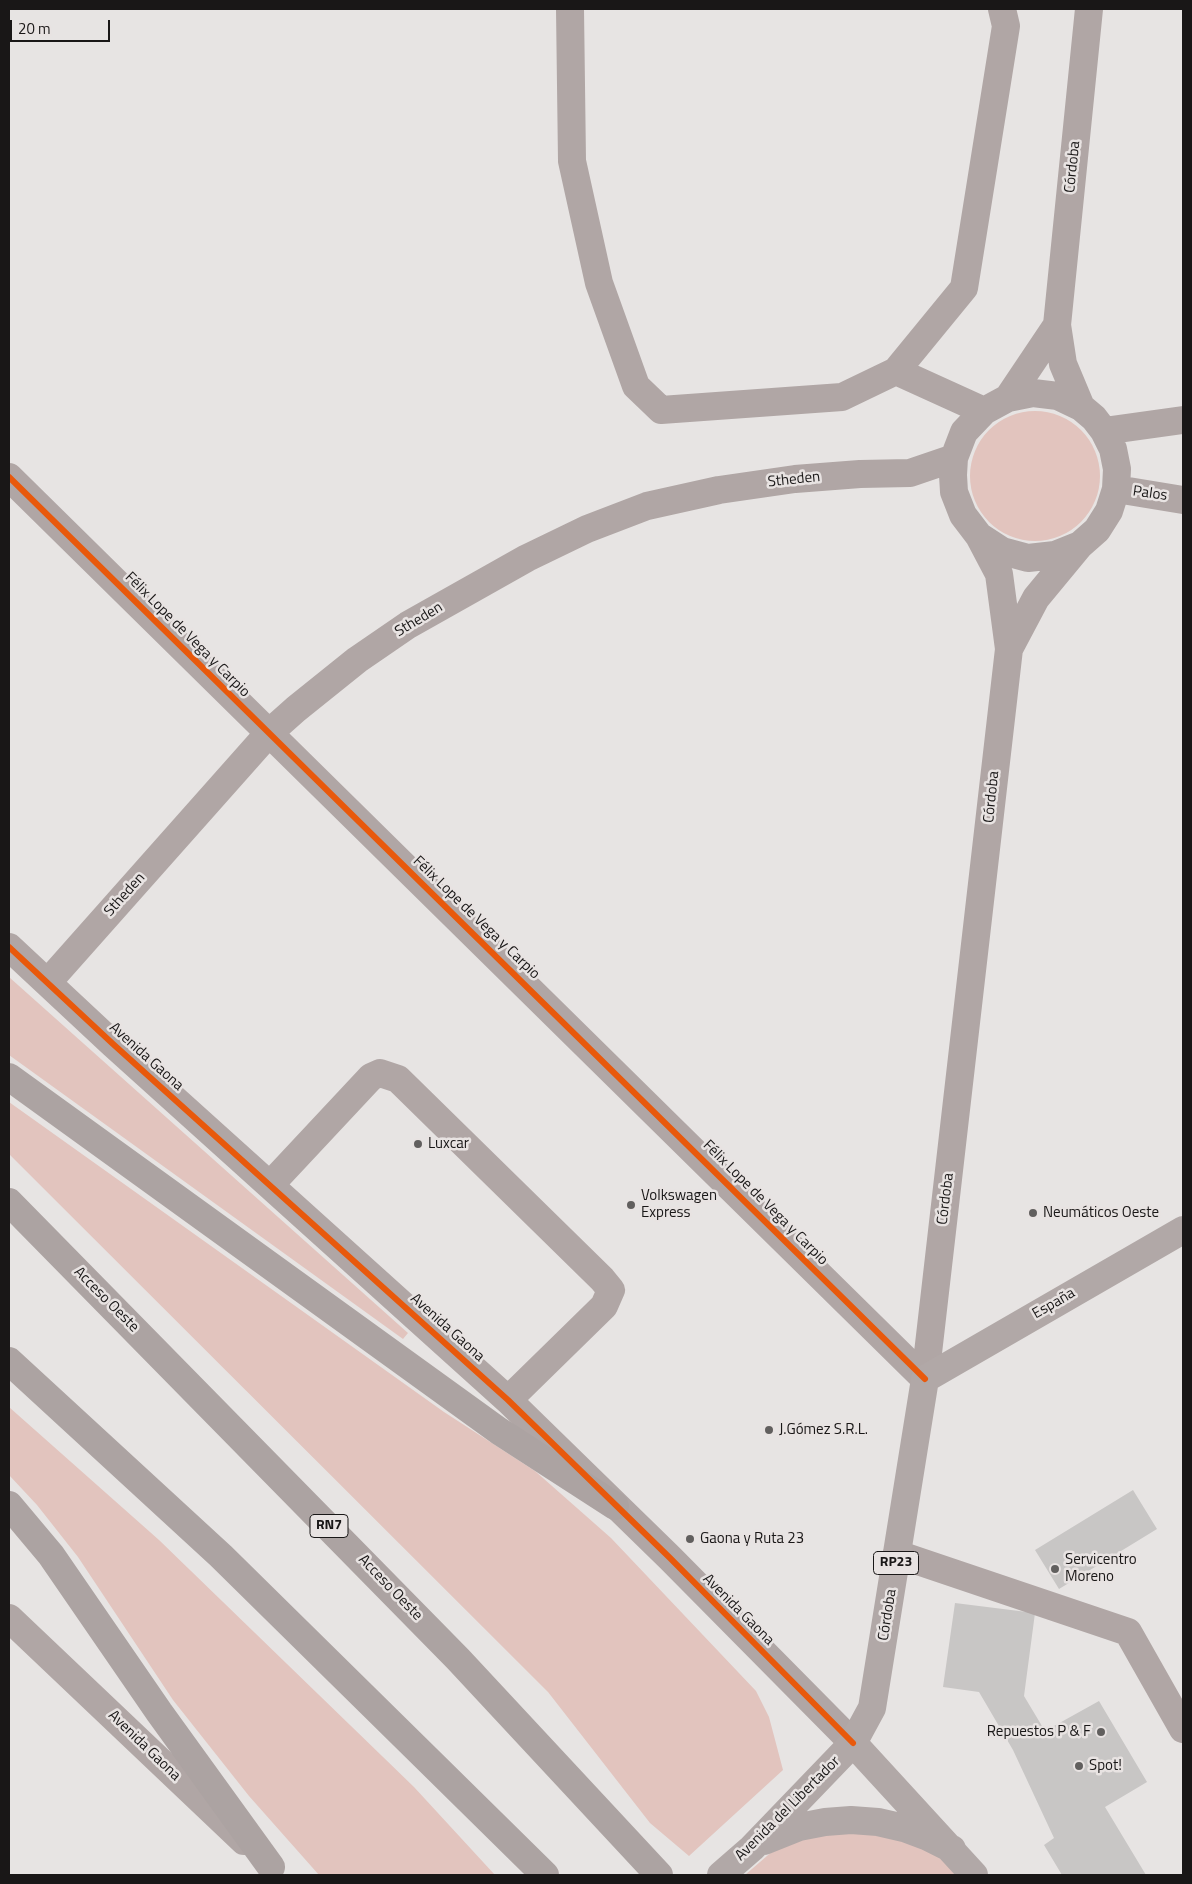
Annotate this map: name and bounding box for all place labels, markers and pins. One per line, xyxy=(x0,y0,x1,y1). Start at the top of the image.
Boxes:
place label: Luxcar xyxy=(428,1135,469,1153)
marker: Luxcar xyxy=(412,1138,424,1150)
place label: Volkswagen Express xyxy=(641,1187,717,1222)
marker: Volkswagen Express xyxy=(625,1199,637,1211)
place label: Neumáticos Oeste xyxy=(1043,1204,1159,1222)
marker: Neumáticos Oeste xyxy=(1027,1207,1039,1219)
place label: J.Gómez S.R.L. xyxy=(779,1421,868,1439)
marker: J.Gómez S.R.L. xyxy=(763,1424,775,1436)
place label: Gaona y Ruta 23 xyxy=(700,1530,804,1548)
marker: Gaona y Ruta 23 xyxy=(684,1533,696,1545)
place label: Servicentro Moreno xyxy=(1065,1551,1137,1586)
marker: Servicentro Moreno xyxy=(1049,1563,1061,1575)
place label: Repuestos P & F xyxy=(987,1723,1091,1741)
marker: Repuestos P & F xyxy=(1095,1726,1107,1738)
place label: Spot! xyxy=(1089,1757,1122,1775)
marker: Spot! xyxy=(1073,1760,1085,1772)

